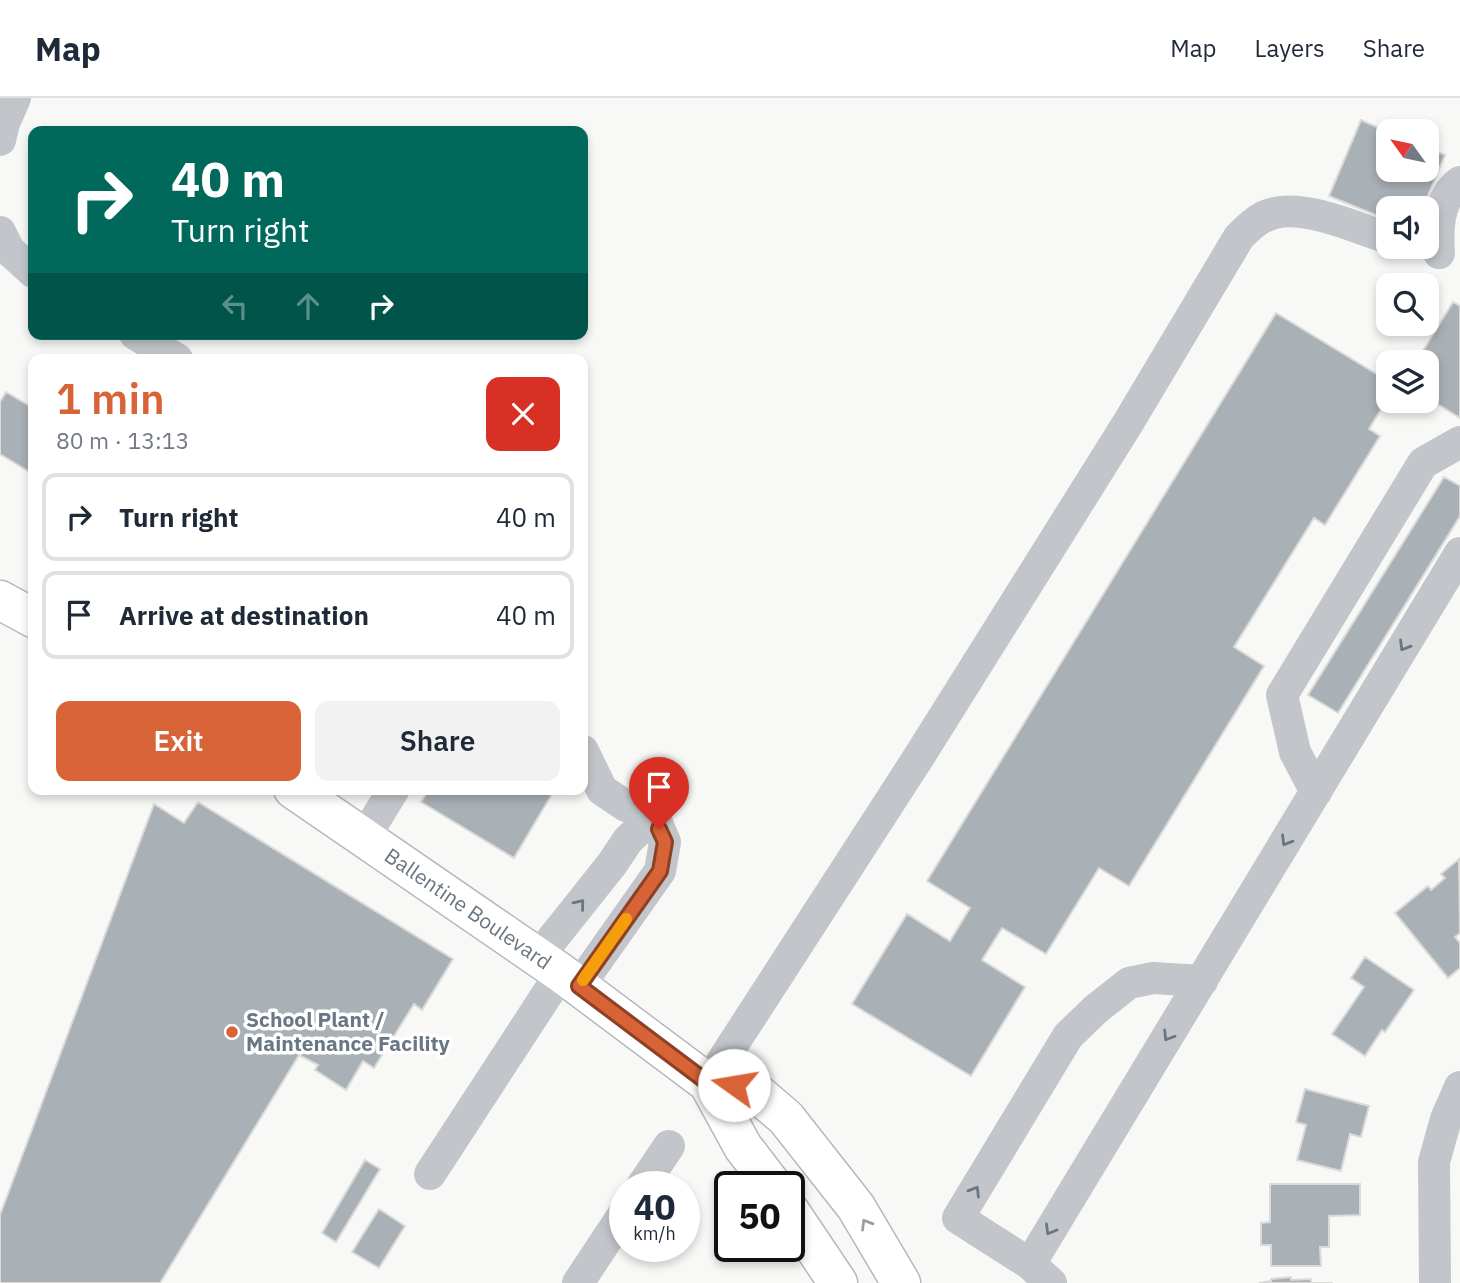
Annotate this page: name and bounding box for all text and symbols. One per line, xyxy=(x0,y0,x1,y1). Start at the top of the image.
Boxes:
text: Map xyxy=(35,27,101,70)
text: Map xyxy=(1170,32,1217,64)
text: Layers xyxy=(1255,32,1325,64)
text: Share xyxy=(1363,32,1425,64)
north arrow xyxy=(1376,119,1438,182)
map controls xyxy=(1376,119,1439,413)
text: 40 m xyxy=(171,147,285,210)
icon: right xyxy=(56,154,147,245)
button: sound xyxy=(1376,196,1439,259)
text: Turn right xyxy=(171,209,309,251)
button: search xyxy=(1376,273,1439,336)
icon: left xyxy=(216,287,254,325)
icon: ahead xyxy=(289,287,327,325)
icon: right xyxy=(362,287,400,325)
button: layers xyxy=(1376,350,1439,413)
text: 1 min xyxy=(56,371,165,426)
button: close xyxy=(486,377,560,451)
text: 80 m · 13:13 xyxy=(56,425,189,455)
icon: right xyxy=(60,498,98,536)
text: Turn right xyxy=(119,500,238,534)
text: 40 m xyxy=(496,500,556,534)
icon: arrive xyxy=(60,596,98,634)
text: Arrive at destination xyxy=(119,598,369,632)
text: 40 m xyxy=(496,598,556,632)
one-way arrow xyxy=(1399,639,1412,652)
button: Exit xyxy=(56,701,301,781)
button: Share xyxy=(315,701,560,781)
pin xyxy=(629,757,689,829)
icon: arrive xyxy=(640,768,678,806)
one-way arrow xyxy=(1282,834,1295,847)
street label: Ballentine Boulevard xyxy=(379,841,557,975)
one-way arrow xyxy=(572,899,585,911)
place label: School Plant / Maintenance Facility xyxy=(246,1005,451,1057)
marker: School Plant / Maintenance Facility xyxy=(224,1024,240,1040)
one-way arrow xyxy=(1164,1028,1177,1041)
position arrow xyxy=(697,1048,771,1122)
speed limit sign: 50 xyxy=(714,1171,805,1262)
text: 40 xyxy=(633,1184,676,1230)
one-way arrow xyxy=(966,1185,979,1198)
one-way arrow xyxy=(862,1219,875,1232)
text: km/h xyxy=(633,1222,676,1245)
one-way arrow xyxy=(1045,1223,1058,1235)

